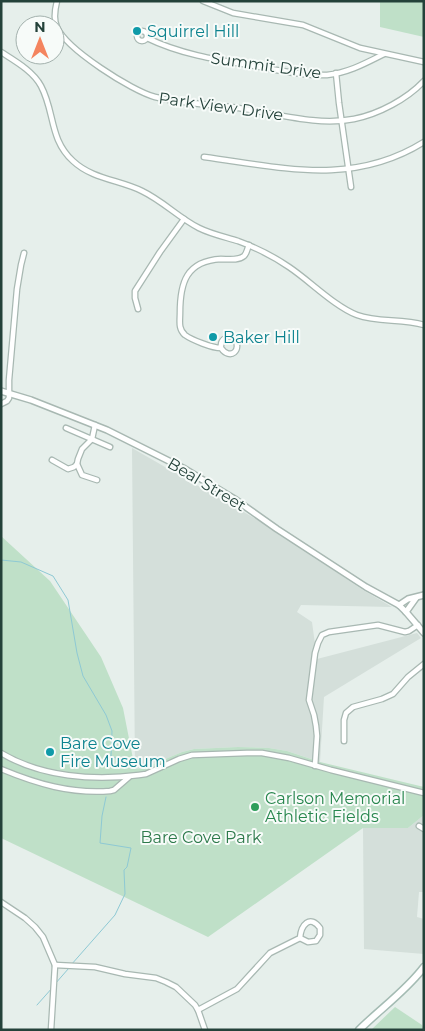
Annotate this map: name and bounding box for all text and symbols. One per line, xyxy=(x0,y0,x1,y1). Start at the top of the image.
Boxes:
north arrow xyxy=(15,15,65,65)
text: N xyxy=(34,18,46,36)
place label: Squirrel Hill xyxy=(147,22,239,41)
marker: Squirrel Hill xyxy=(131,25,143,37)
street label: Summit Drive xyxy=(209,48,322,83)
street label: Park View Drive xyxy=(157,88,284,125)
place label: Baker Hill xyxy=(223,328,300,347)
marker: Baker Hill xyxy=(207,331,219,343)
street label: Beal Street xyxy=(164,454,250,515)
place label: Bare Cove Fire Museum xyxy=(60,734,166,771)
marker: Bare Cove Fire Museum xyxy=(44,746,56,758)
place label: Carlson Memorial Athletic Fields xyxy=(265,789,405,826)
marker: Carlson Memorial Athletic Fields xyxy=(249,801,261,813)
park label: Bare Cove Park xyxy=(140,828,262,847)

